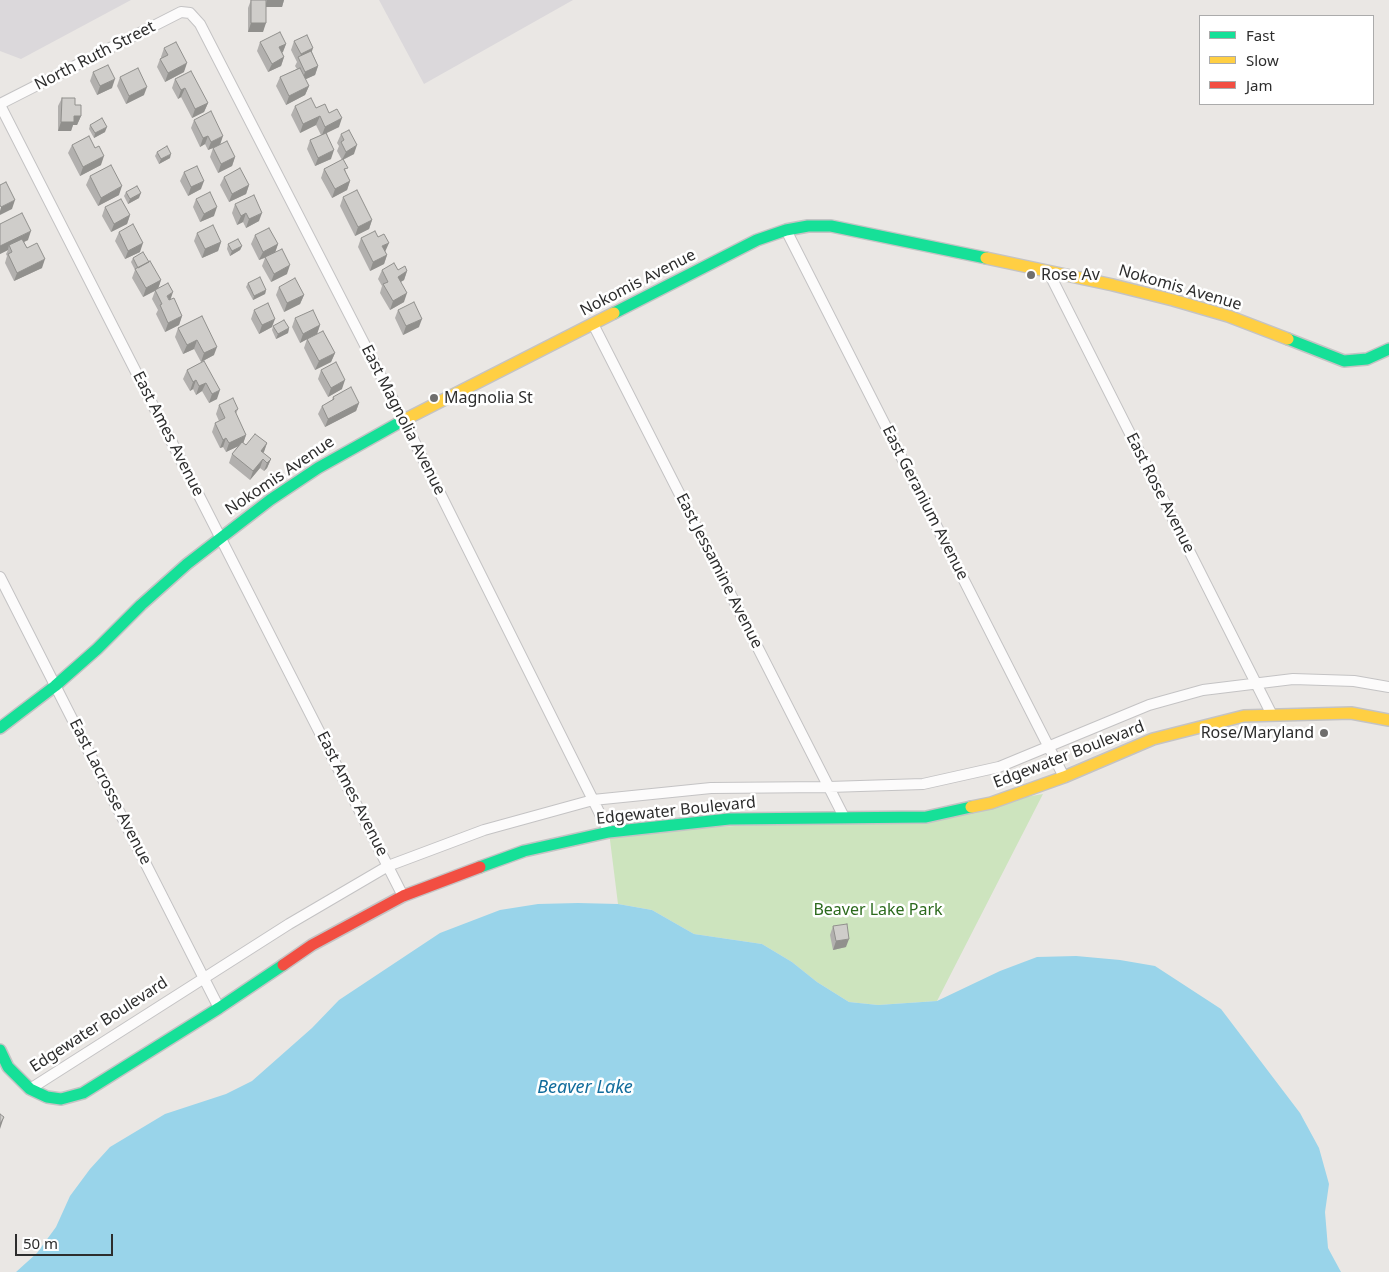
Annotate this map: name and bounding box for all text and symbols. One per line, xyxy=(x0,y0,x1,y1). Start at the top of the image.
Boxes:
legend xyxy=(1199,15,1374,105)
street label: North Ruth Street xyxy=(32,17,158,95)
text: Fast xyxy=(1246,25,1275,45)
text: Slow xyxy=(1246,50,1279,70)
text: Jam xyxy=(1246,75,1273,95)
street label: Nokomis Avenue xyxy=(577,246,699,320)
street label: Nokomis Avenue xyxy=(1116,261,1244,315)
place label: Rose Av xyxy=(1041,265,1100,285)
marker: Rose Av xyxy=(1025,269,1037,281)
street label: East Magnolia Avenue xyxy=(357,342,449,498)
street label: East Ames Avenue xyxy=(128,368,208,500)
place label: Magnolia St xyxy=(444,388,533,408)
marker: Magnolia St xyxy=(428,392,440,404)
street label: East Geranium Avenue xyxy=(878,423,972,583)
street label: East Rose Avenue xyxy=(1121,430,1199,556)
street label: Nokomis Avenue xyxy=(222,432,338,520)
street label: East Jessamine Avenue xyxy=(672,490,766,652)
street label: East Lacrosse Avenue xyxy=(65,716,155,868)
street label: Edgewater Boulevard xyxy=(991,717,1147,793)
place label: Rose/Maryland xyxy=(1201,723,1314,743)
marker: Rose/Maryland xyxy=(1318,727,1330,739)
street label: East Ames Avenue xyxy=(312,728,392,860)
street label: Edgewater Boulevard xyxy=(595,793,757,829)
park label: Beaver Lake Park xyxy=(813,900,943,920)
street label: Edgewater Boulevard xyxy=(26,973,172,1077)
water label: Beaver Lake xyxy=(537,1077,633,1099)
scale bar xyxy=(18,1224,115,1256)
text: 50 m xyxy=(23,1233,58,1253)

